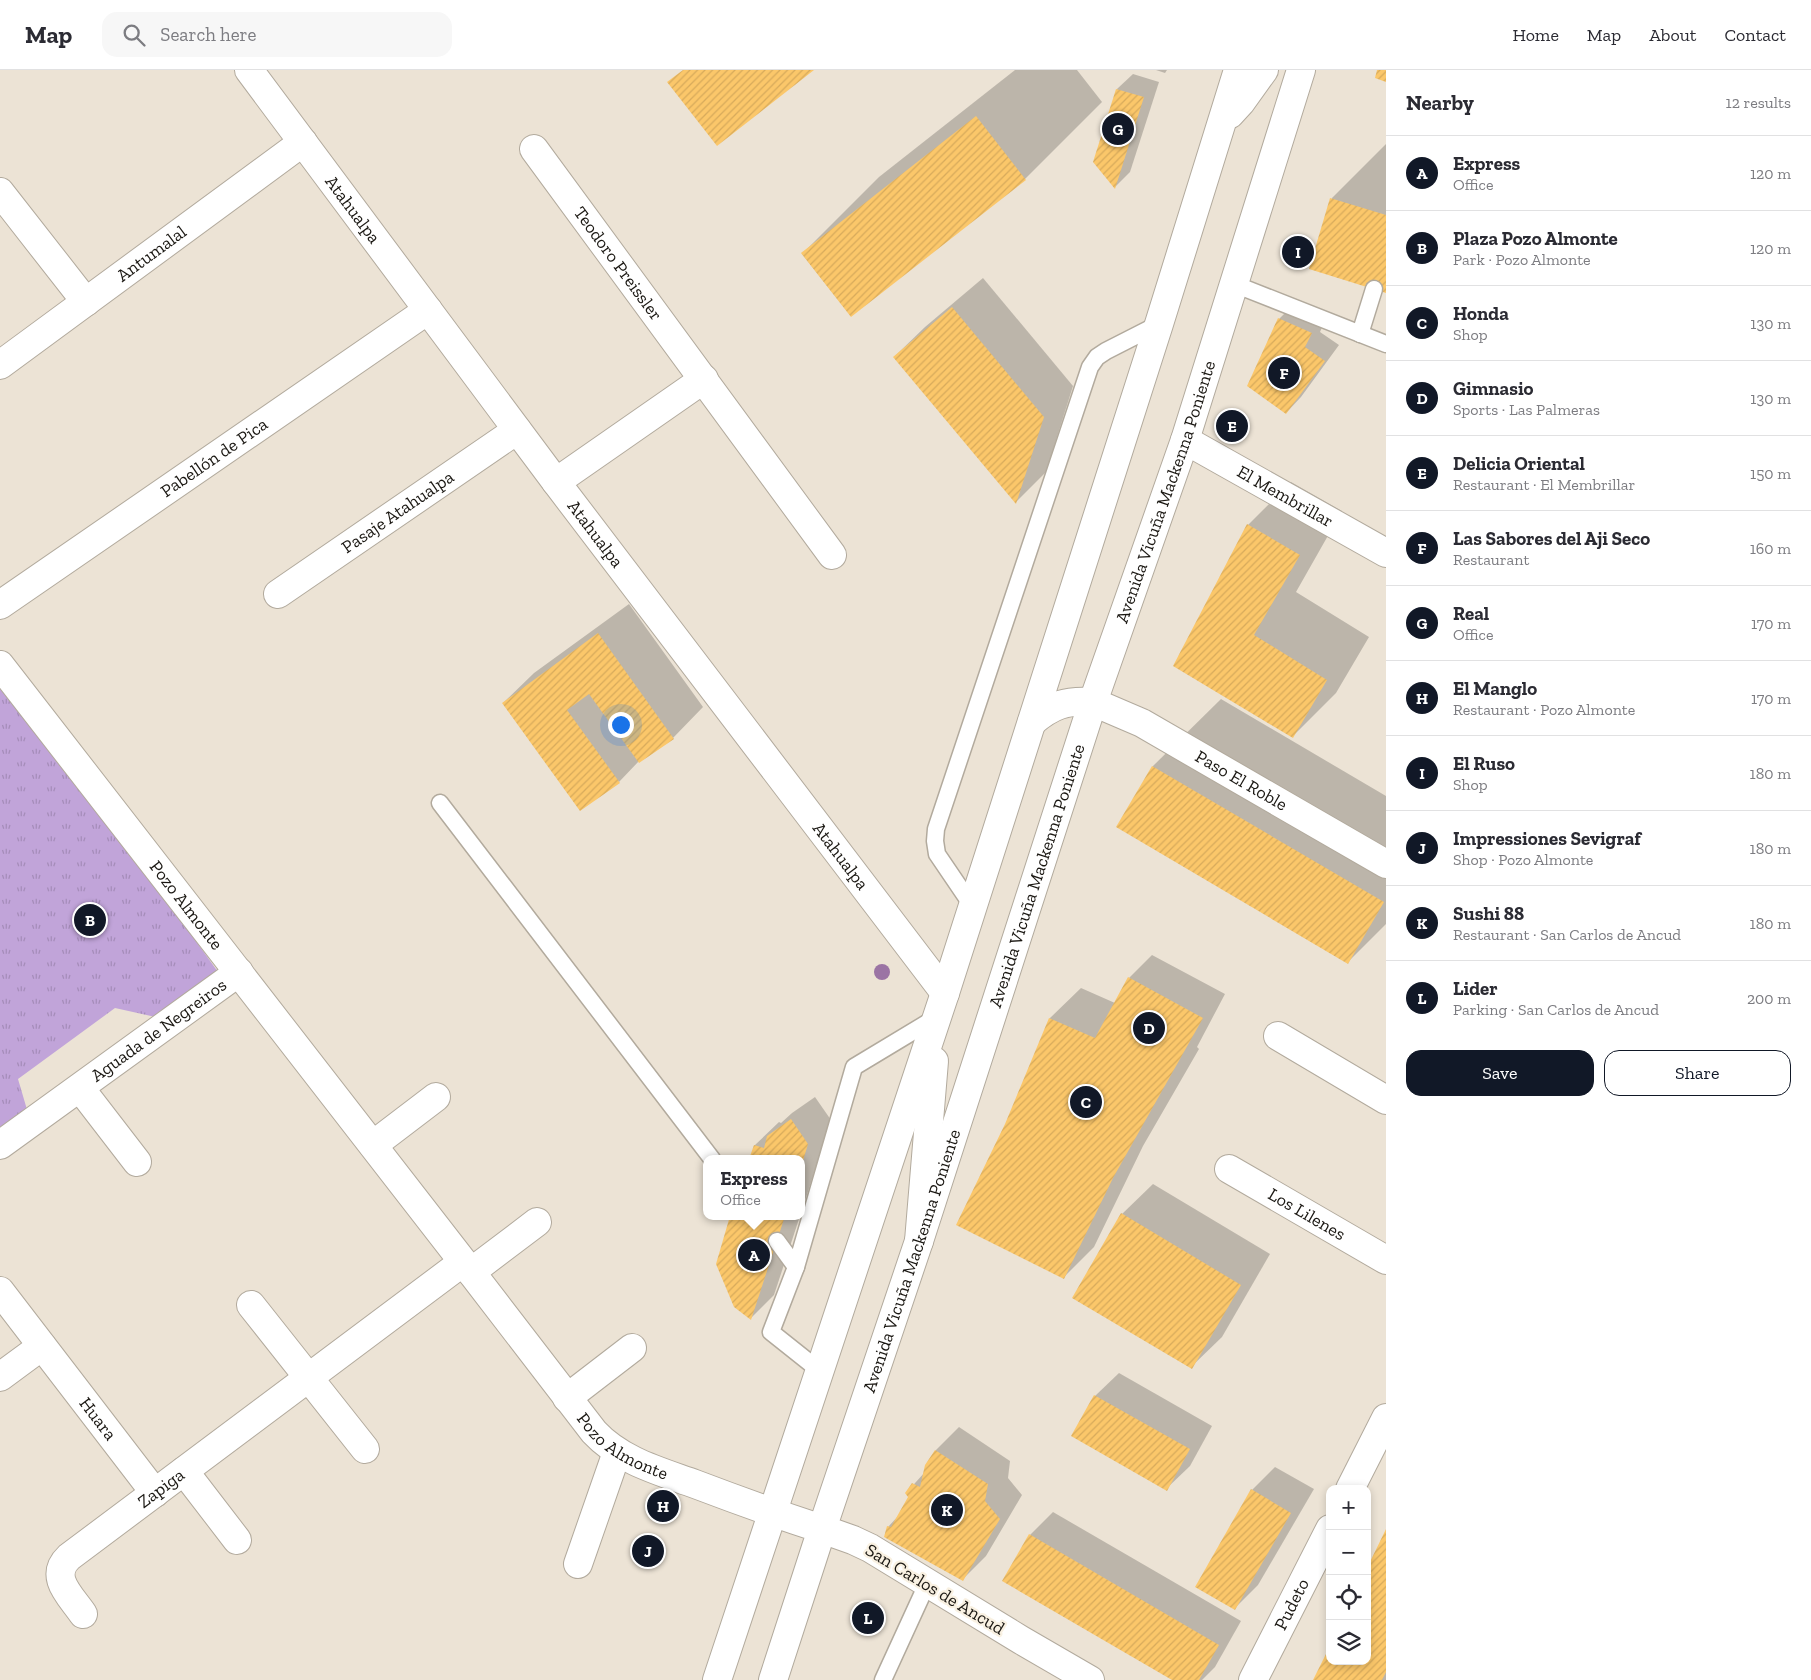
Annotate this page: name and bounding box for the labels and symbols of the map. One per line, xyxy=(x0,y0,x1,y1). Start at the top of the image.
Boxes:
pin: G xyxy=(1102,110,1134,148)
street label: Atahualpa xyxy=(320,171,386,248)
street label: Teodoro Preissler xyxy=(569,202,667,325)
street label: Antumalal xyxy=(112,220,191,287)
pin: I xyxy=(1282,233,1314,271)
pin: F xyxy=(1268,354,1300,392)
street label: Avenida Vicuña Mackenna Poniente xyxy=(1111,358,1220,626)
pin: E xyxy=(1216,407,1248,445)
street label: Pabellón de Pica xyxy=(156,413,272,502)
street label: El Membrillar xyxy=(1233,461,1337,532)
street label: Pasaje Atahualpa xyxy=(337,466,458,558)
street label: Atahualpa xyxy=(563,496,628,572)
your location xyxy=(608,712,634,738)
street label: Avenida Vicuña Mackenna Poniente xyxy=(984,741,1090,1010)
street label: Paso El Roble xyxy=(1191,745,1291,816)
street label: Atahualpa xyxy=(808,818,874,895)
street label: Pozo Almonte xyxy=(145,856,228,954)
pin: B xyxy=(74,901,106,939)
street label: Aguada de Negreiros xyxy=(87,974,231,1087)
pin: D xyxy=(1133,1009,1165,1047)
pin: C xyxy=(1070,1083,1102,1121)
street label: Avenida Vicuña Mackenna Poniente xyxy=(858,1127,965,1395)
street label: Los Lilenes xyxy=(1264,1183,1350,1245)
pin: A xyxy=(738,1236,770,1274)
street label: Huara xyxy=(75,1393,122,1445)
street label: Pozo Almonte xyxy=(572,1408,671,1485)
street label: Zapiga xyxy=(133,1463,189,1513)
pin: H xyxy=(647,1487,679,1525)
pin: K xyxy=(931,1491,963,1529)
pin: J xyxy=(632,1532,664,1570)
street label: San Carlos de Ancud xyxy=(861,1539,1009,1639)
street label: Pudeto xyxy=(1269,1575,1314,1634)
pin: L xyxy=(852,1599,884,1637)

